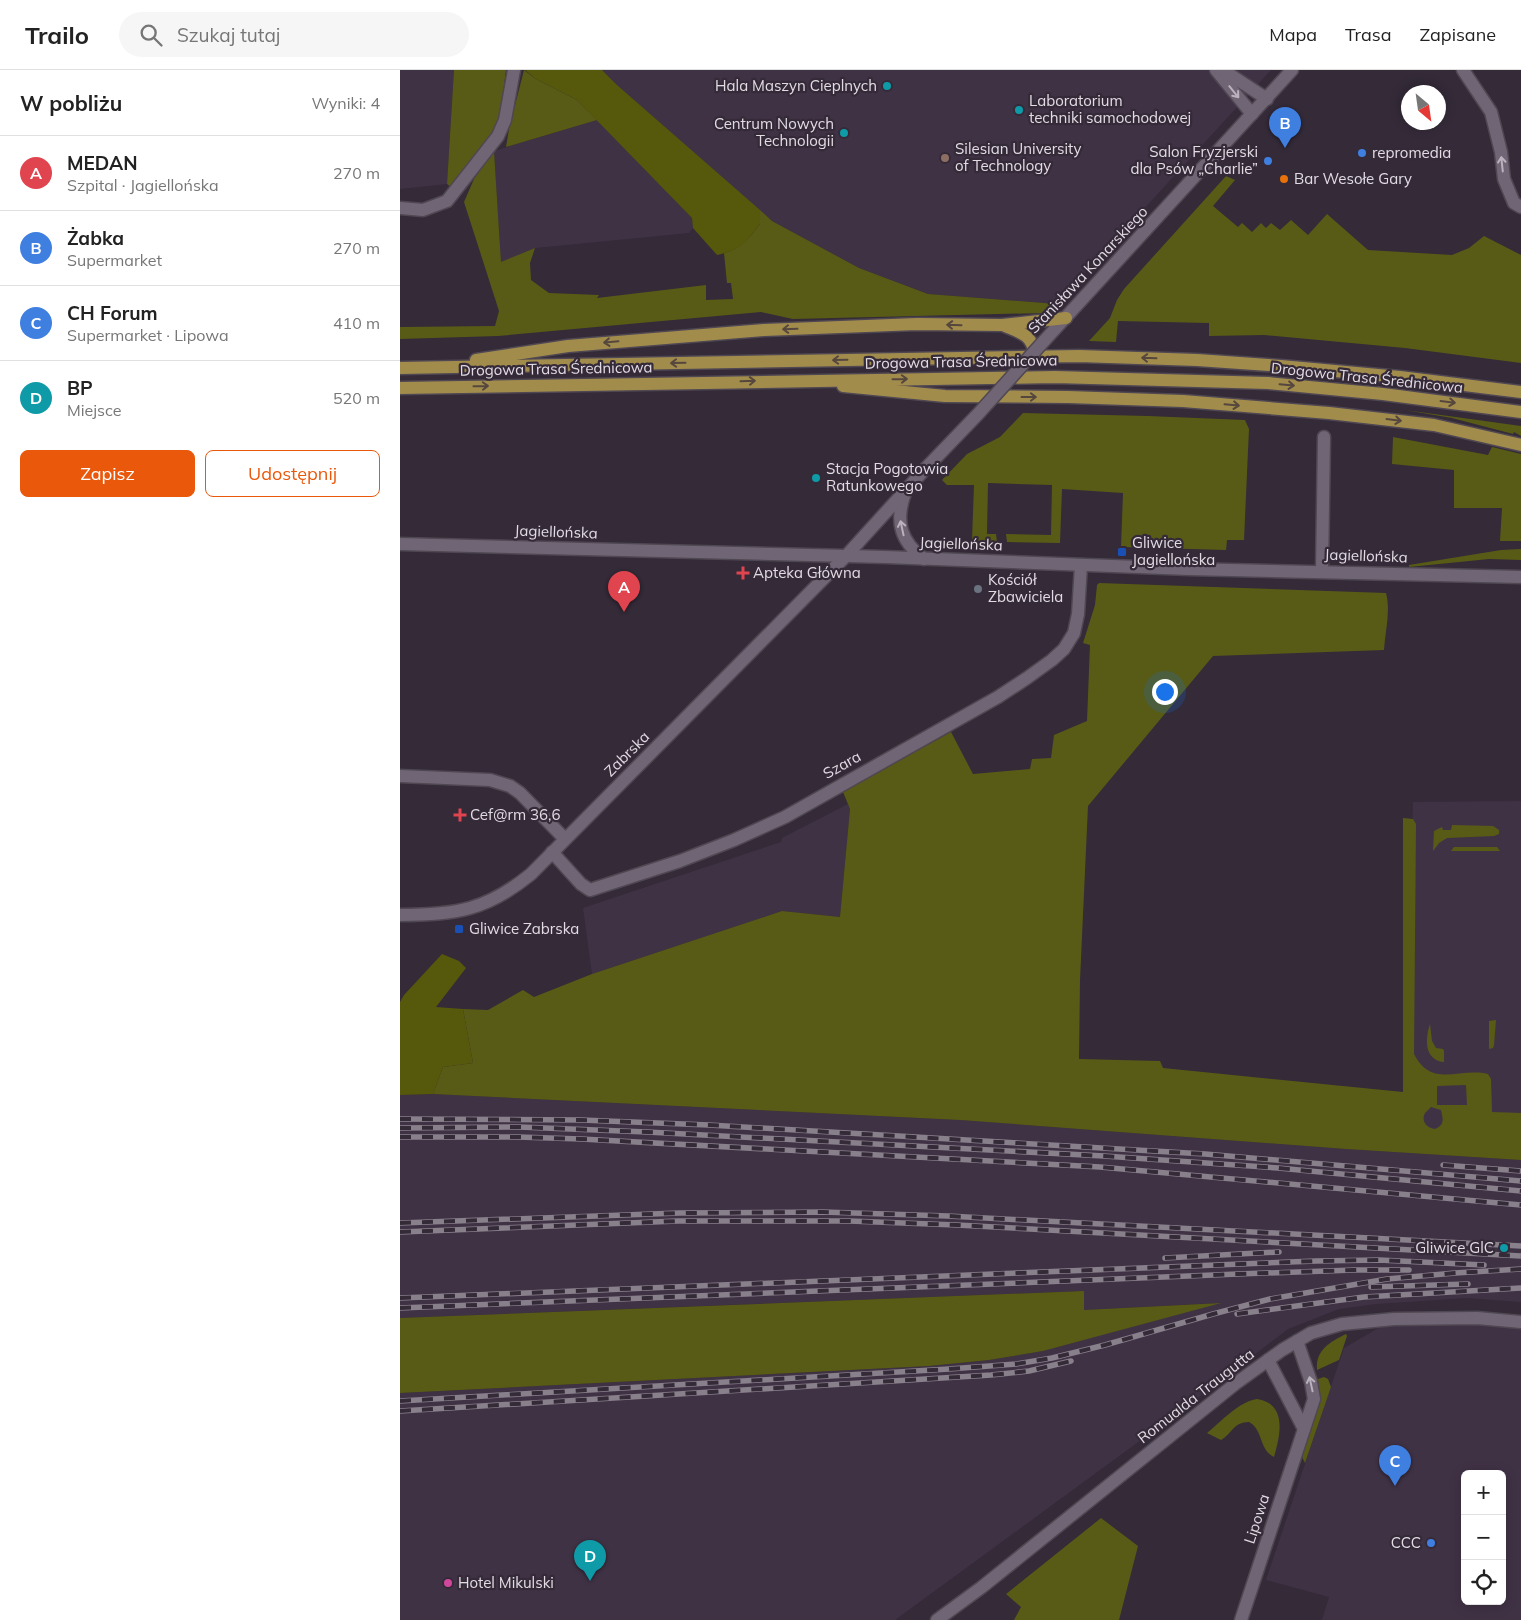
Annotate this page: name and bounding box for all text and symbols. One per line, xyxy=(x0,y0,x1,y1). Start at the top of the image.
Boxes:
search box xyxy=(119,12,469,57)
text: Trailo xyxy=(25,20,89,50)
icon: search xyxy=(137,21,165,49)
text: Szukaj tutaj xyxy=(177,23,280,47)
text: Mapa xyxy=(1269,23,1317,46)
text: Trasa xyxy=(1345,23,1392,46)
text: Zapisane xyxy=(1420,23,1496,46)
place label: Hala Maszyn Cieplnych xyxy=(715,76,877,95)
marker: Hala Maszyn Cieplnych xyxy=(881,80,893,92)
one-way arrow xyxy=(1229,85,1240,98)
north arrow xyxy=(1401,85,1446,130)
text: W pobliżu xyxy=(20,90,122,116)
place label: Laboratorium techniki samochodowej xyxy=(1029,91,1191,127)
text: Wyniki: 4 xyxy=(311,93,380,113)
marker: Laboratorium techniki samochodowej xyxy=(1013,104,1025,116)
pin: B xyxy=(1269,107,1301,148)
place label: Centrum Nowych Technologii xyxy=(714,114,834,150)
marker: Centrum Nowych Technologii xyxy=(838,127,850,139)
place label: Silesian University of Technology xyxy=(955,139,1081,175)
place label: Salon Fryzjerski dla Psów „Charlie” xyxy=(1130,142,1258,178)
place label: repromedia xyxy=(1372,143,1451,162)
marker: repromedia xyxy=(1356,147,1368,159)
text: MEDAN xyxy=(67,151,138,175)
marker: Silesian University of Technology xyxy=(939,152,951,164)
marker: Salon Fryzjerski dla Psów „Charlie” xyxy=(1262,155,1274,167)
one-way arrow xyxy=(1498,156,1507,172)
text: A xyxy=(30,163,42,183)
text: 270 m xyxy=(333,163,380,183)
place label: Bar Wesołe Gary xyxy=(1294,169,1412,188)
marker: Bar Wesołe Gary xyxy=(1278,173,1290,185)
text: Szpital · Jagiellońska xyxy=(67,175,219,195)
street label: Stanisława Konarskiego xyxy=(1024,202,1152,337)
text: Żabka xyxy=(67,226,124,250)
text: B xyxy=(30,238,42,258)
text: 270 m xyxy=(333,238,380,258)
text: Supermarket xyxy=(67,250,162,270)
text: CH Forum xyxy=(67,301,158,325)
text: C xyxy=(31,313,41,333)
text: 410 m xyxy=(333,313,380,333)
one-way arrow xyxy=(946,320,962,330)
one-way arrow xyxy=(782,324,798,333)
text: Supermarket · Lipowa xyxy=(67,325,229,345)
one-way arrow xyxy=(603,337,619,347)
street label: Drogowa Trasa Średnicowa xyxy=(864,350,1058,373)
one-way arrow xyxy=(1141,354,1157,363)
one-way arrow xyxy=(832,356,848,365)
street label: Drogowa Trasa Średnicowa xyxy=(459,357,653,380)
one-way arrow xyxy=(670,358,686,368)
street label: Drogowa Trasa Średnicowa xyxy=(1270,358,1464,397)
one-way arrow xyxy=(891,374,907,384)
text: BP xyxy=(67,376,93,400)
one-way arrow xyxy=(740,377,756,386)
one-way arrow xyxy=(1279,380,1295,390)
one-way arrow xyxy=(472,381,488,391)
text: D xyxy=(30,388,42,408)
text: 520 m xyxy=(333,388,380,408)
one-way arrow xyxy=(1020,392,1037,402)
one-way arrow xyxy=(1440,397,1456,407)
text: Miejsce xyxy=(67,400,121,420)
one-way arrow xyxy=(1224,401,1240,410)
one-way arrow xyxy=(1386,415,1402,425)
button: Zapisz xyxy=(20,450,195,497)
button: Udostępnij xyxy=(205,450,380,497)
place label: Stacja Pogotowia Ratunkowego xyxy=(826,459,948,495)
marker: Stacja Pogotowia Ratunkowego xyxy=(810,472,822,484)
one-way arrow xyxy=(897,520,906,536)
street label: Jagiellońska xyxy=(514,521,598,542)
street label: Jagiellońska xyxy=(919,533,1003,554)
place label: Gliwice Jagiellońska xyxy=(1132,533,1215,569)
street label: Jagiellońska xyxy=(1324,545,1408,566)
marker: Gliwice Jagiellońska xyxy=(1116,546,1128,558)
place label: Apteka Główna xyxy=(753,563,861,582)
marker: Apteka Główna xyxy=(737,567,749,579)
place label: Kościół Zbawiciela xyxy=(988,570,1063,606)
pin: A xyxy=(608,571,640,612)
marker: Kościół Zbawiciela xyxy=(972,583,984,595)
your location xyxy=(1152,679,1178,705)
street label: Zabrska xyxy=(600,727,653,780)
street label: Szara xyxy=(819,746,864,783)
place label: Cef@rm 36,6 xyxy=(470,805,560,824)
marker: Cef@rm 36,6 xyxy=(454,809,466,821)
place label: Gliwice Zabrska xyxy=(469,919,579,938)
marker: Gliwice Zabrska xyxy=(453,923,465,935)
place label: Gliwice GlC xyxy=(1415,1238,1494,1257)
marker: Gliwice GlC xyxy=(1498,1242,1510,1254)
street label: Romualda Traugutta xyxy=(1133,1344,1258,1447)
one-way arrow xyxy=(1306,1377,1316,1393)
pin: C xyxy=(1379,1445,1411,1486)
map controls xyxy=(1461,1470,1506,1605)
button: + xyxy=(1461,1470,1506,1515)
street label: Lipowa xyxy=(1240,1492,1273,1546)
button: − xyxy=(1461,1515,1506,1560)
place label: CCC xyxy=(1391,1533,1421,1552)
marker: CCC xyxy=(1425,1537,1437,1549)
pin: D xyxy=(574,1540,606,1581)
button: locate xyxy=(1461,1560,1506,1605)
place label: Hotel Mikulski xyxy=(458,1573,554,1592)
marker: Hotel Mikulski xyxy=(442,1577,454,1589)

